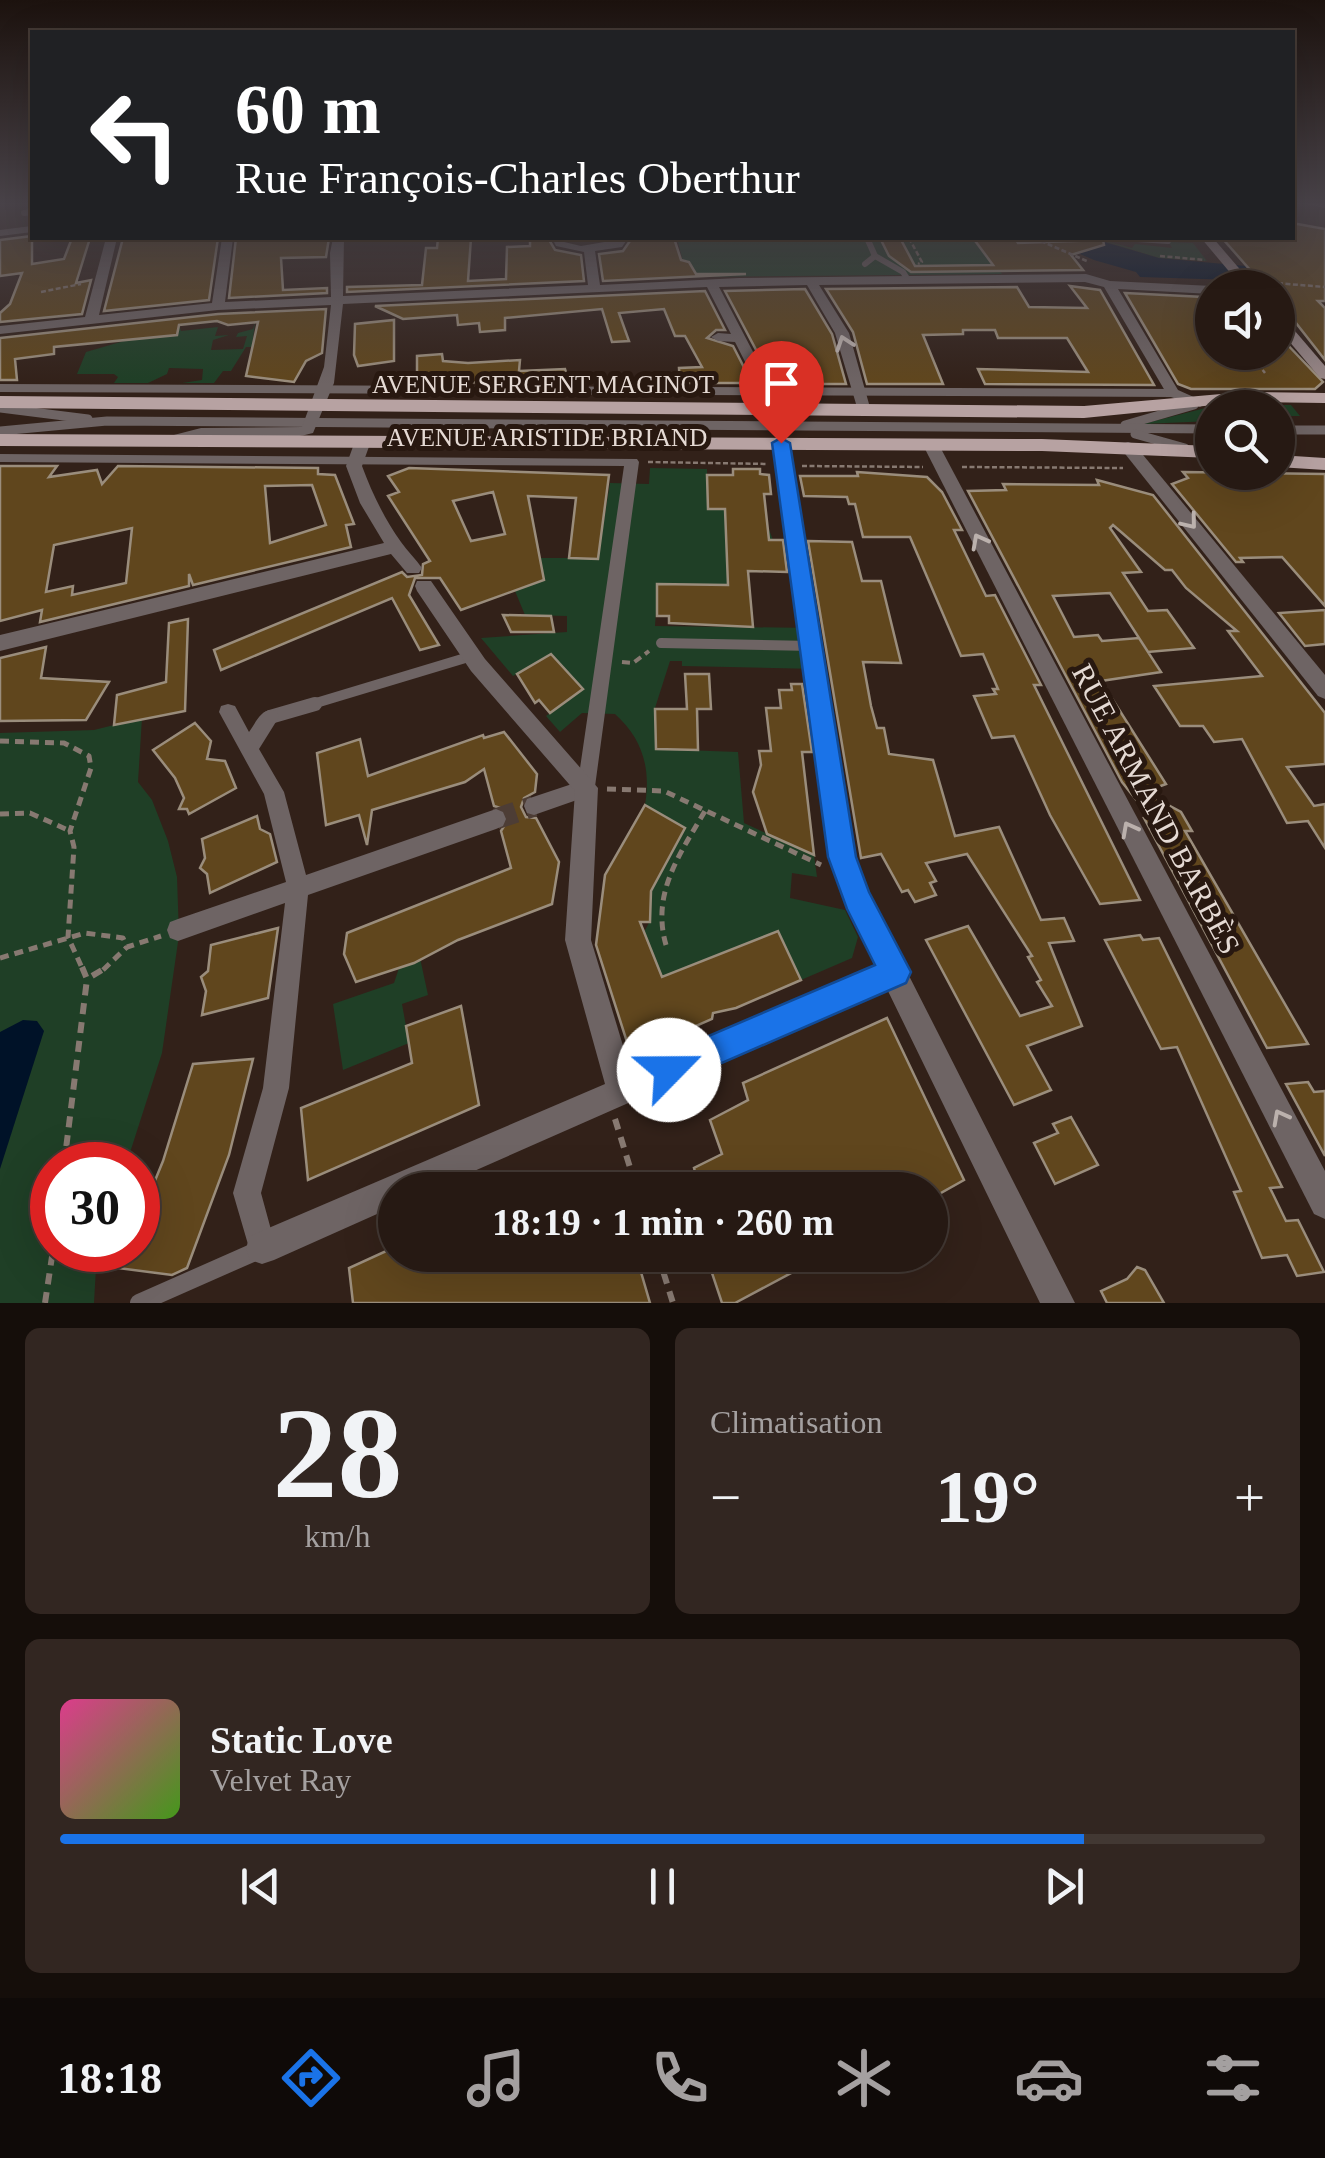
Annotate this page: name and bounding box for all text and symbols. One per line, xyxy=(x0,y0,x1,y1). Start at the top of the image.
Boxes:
icon: left xyxy=(70,70,200,200)
text: 60 m xyxy=(235,71,381,148)
text: Rue François-Charles Oberthur xyxy=(235,153,800,203)
map controls xyxy=(1195,270,1295,490)
button: sound xyxy=(1195,270,1295,370)
one-way arrow xyxy=(836,336,856,353)
pin xyxy=(739,341,824,444)
icon: arrive xyxy=(754,356,809,411)
street label: AVENUE SERGENT MAGINOT xyxy=(372,371,714,398)
button: search xyxy=(1195,390,1295,490)
street label: AVENUE ARISTIDE BRIAND xyxy=(387,424,707,451)
one-way arrow xyxy=(1178,511,1196,529)
one-way arrow xyxy=(972,533,991,551)
street label: RUE ARMAND BARBÈS xyxy=(1066,658,1247,959)
one-way arrow xyxy=(1122,821,1141,839)
position arrow xyxy=(617,1018,721,1122)
one-way arrow xyxy=(1273,1109,1292,1127)
speed limit sign: 30 xyxy=(30,1142,160,1272)
text: 18:19 · 1 min · 260 m xyxy=(492,1201,834,1243)
text: 28 xyxy=(273,1381,403,1525)
text: Climatisation xyxy=(710,1404,882,1440)
text: 19° xyxy=(935,1455,1040,1538)
text: − xyxy=(710,1467,741,1528)
text: + xyxy=(1234,1467,1265,1528)
text: km/h xyxy=(305,1518,370,1554)
text: Static Love xyxy=(210,1719,393,1761)
text: Velvet Ray xyxy=(210,1762,351,1798)
icon: previous xyxy=(233,1859,288,1914)
icon: pause xyxy=(635,1859,690,1914)
icon: next xyxy=(1037,1859,1092,1914)
icon: directions xyxy=(276,2043,346,2113)
icon: music xyxy=(461,2043,531,2113)
icon: phone xyxy=(645,2043,715,2113)
icon: climate xyxy=(829,2043,899,2113)
icon: car xyxy=(1014,2043,1084,2113)
icon: filters xyxy=(1198,2043,1268,2113)
text: 18:18 xyxy=(57,2053,162,2103)

